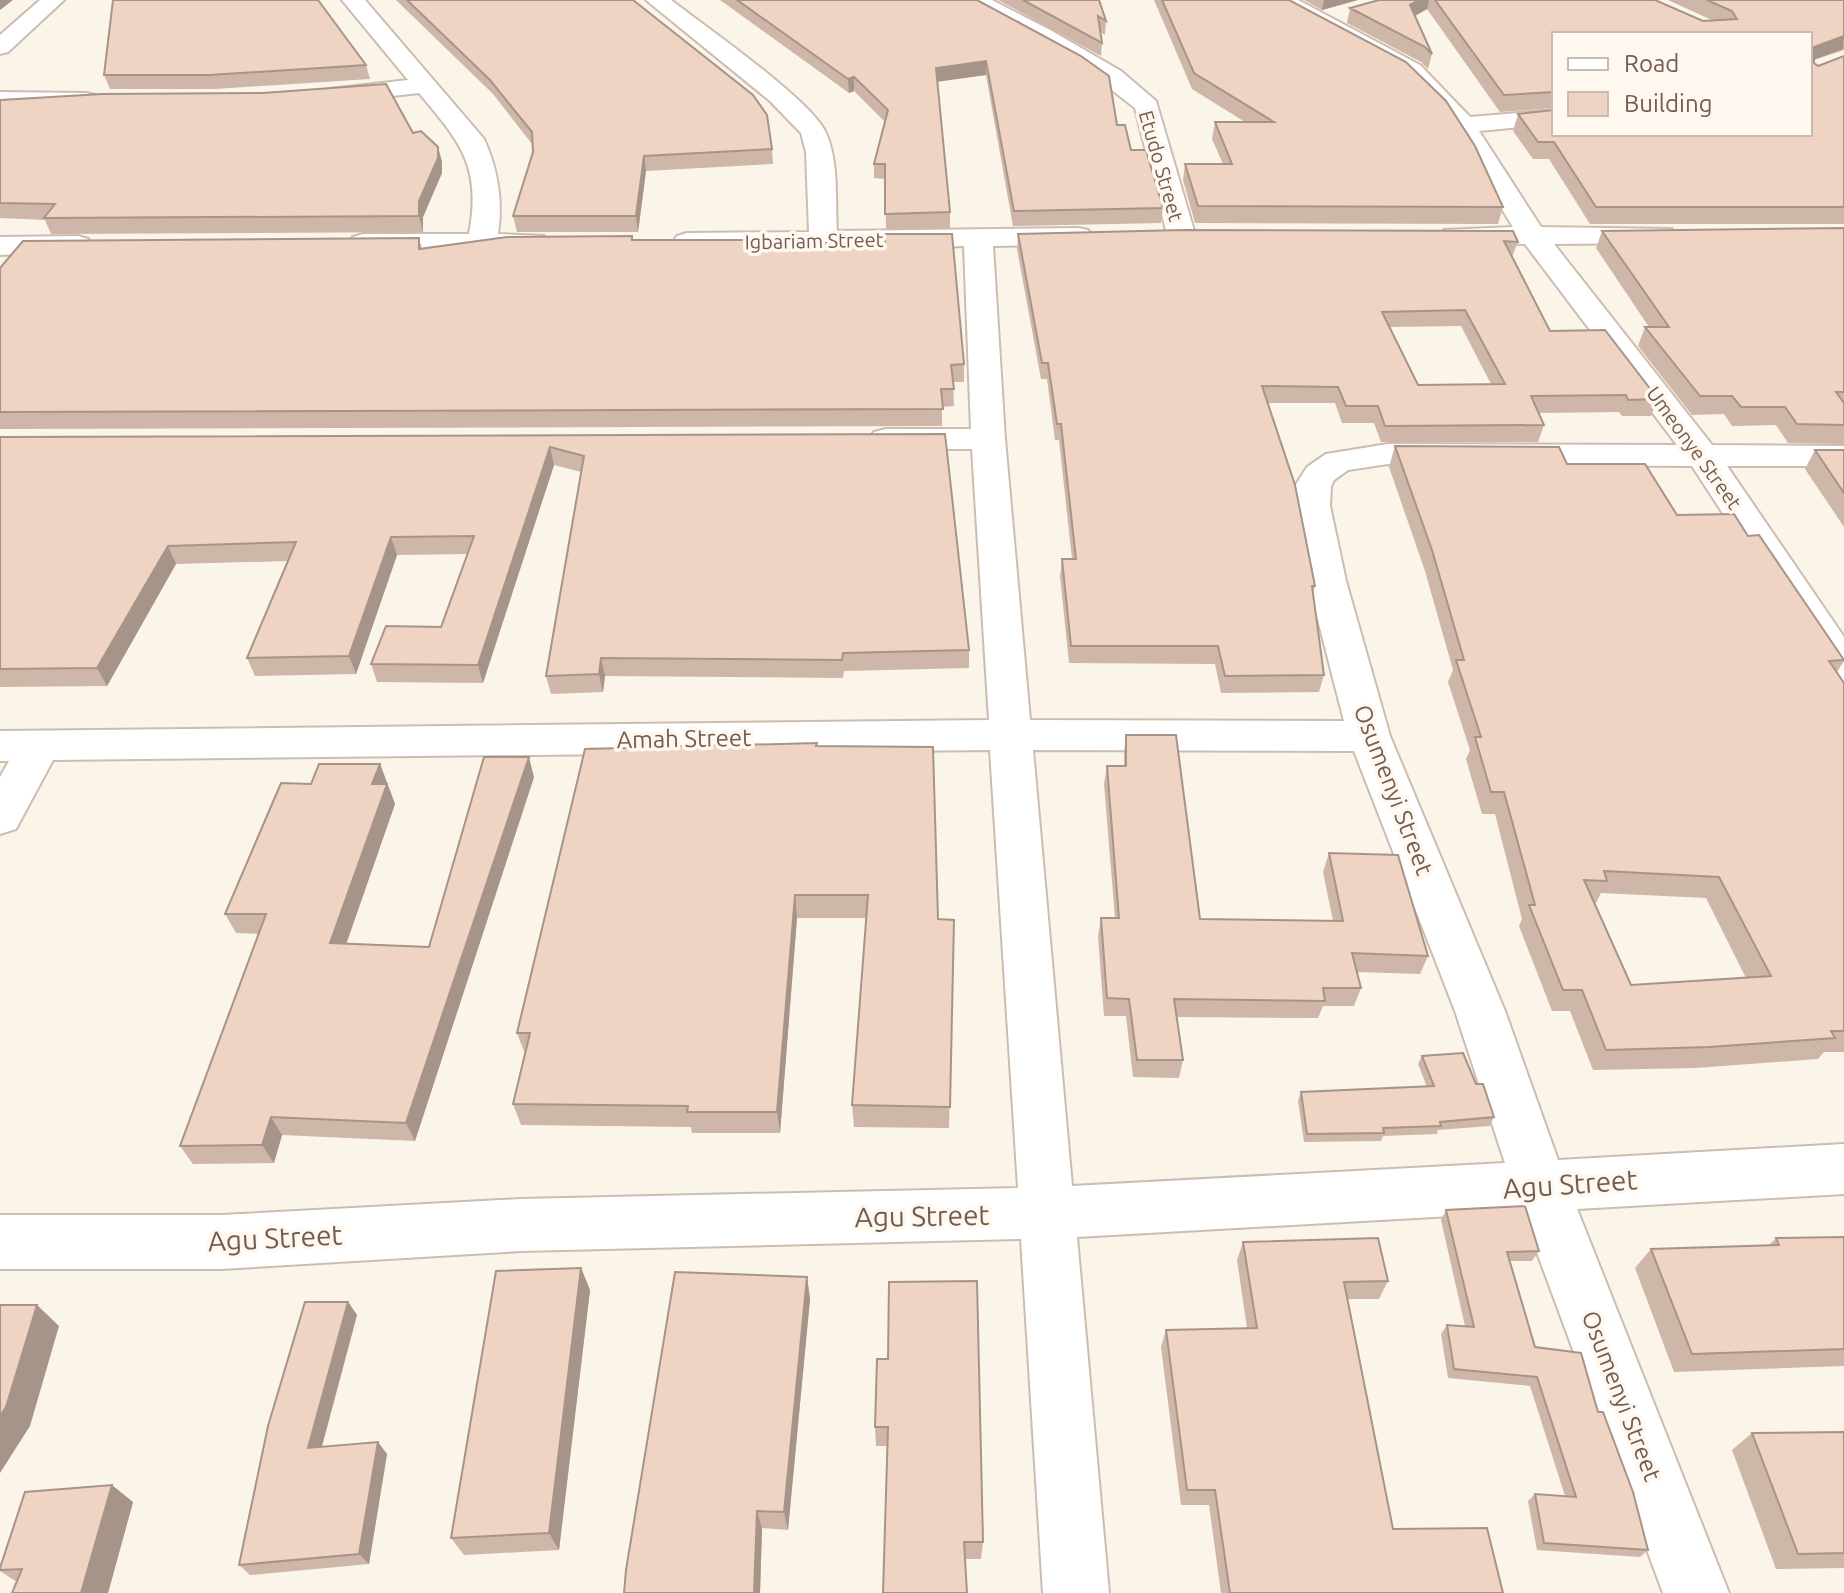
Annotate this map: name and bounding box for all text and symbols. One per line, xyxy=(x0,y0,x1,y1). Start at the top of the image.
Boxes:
legend xyxy=(1552,32,1812,136)
text: Road xyxy=(1624,50,1679,77)
text: Building xyxy=(1624,90,1712,117)
street label: Etudo Street xyxy=(1135,108,1188,224)
street label: Igbariam Street xyxy=(744,228,884,253)
street label: Umeonye Street xyxy=(1642,382,1747,514)
street label: Osumenyi Street xyxy=(1349,701,1439,879)
street label: Amah Street xyxy=(616,724,752,753)
street label: Agu Street xyxy=(1502,1163,1638,1204)
street label: Agu Street xyxy=(854,1199,990,1232)
street label: Agu Street xyxy=(207,1218,343,1257)
street label: Osumenyi Street xyxy=(1577,1307,1667,1485)

